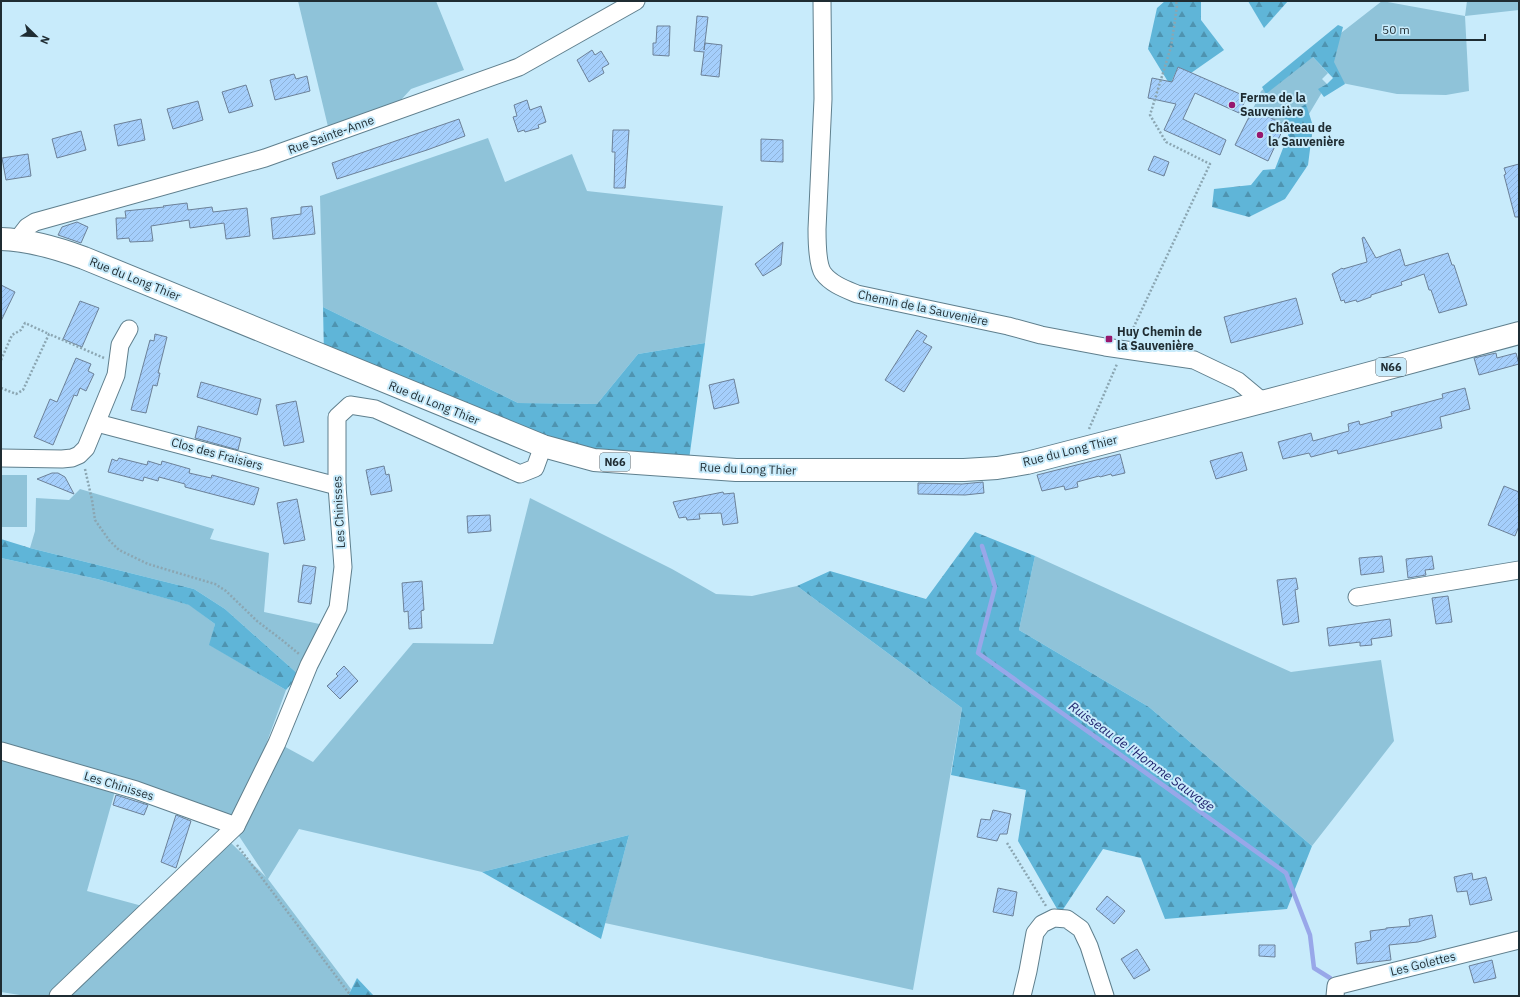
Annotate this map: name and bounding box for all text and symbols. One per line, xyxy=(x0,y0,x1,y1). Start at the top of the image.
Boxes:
north arrow xyxy=(16,16,56,56)
scale bar xyxy=(1376,16,1485,42)
text: 50 m xyxy=(1382,22,1410,37)
text: N xyxy=(37,34,53,46)
place label: Ferme de la Sauvenière xyxy=(1240,90,1306,119)
marker: Ferme de la Sauvenière xyxy=(1227,100,1237,110)
street label: Rue Sainte-Anne xyxy=(286,112,376,157)
place label: Château de la Sauvenière xyxy=(1268,120,1345,149)
marker: Château de la Sauvenière xyxy=(1255,130,1265,140)
street label: Rue du Long Thier xyxy=(88,253,183,304)
street label: Chemin de la Sauvenière xyxy=(857,286,990,329)
place label: Huy Chemin de la Sauvenière xyxy=(1117,324,1202,353)
marker: Huy Chemin de la Sauvenière xyxy=(1104,334,1114,344)
road number: N66 xyxy=(1376,358,1406,376)
street label: Rue du Long Thier xyxy=(387,377,482,428)
street label: Rue du Long Thier xyxy=(1021,431,1119,470)
street label: Clos des Fraisiers xyxy=(170,434,265,473)
road number: N66 xyxy=(600,453,630,471)
street label: Rue du Long Thier xyxy=(699,459,797,478)
street label: Les Chinisses xyxy=(329,475,348,549)
water label: Ruisseau de l'Homme Sauvage xyxy=(1065,698,1218,815)
street label: Les Chinisses xyxy=(82,768,156,803)
street label: Les Golettes xyxy=(1389,948,1457,979)

